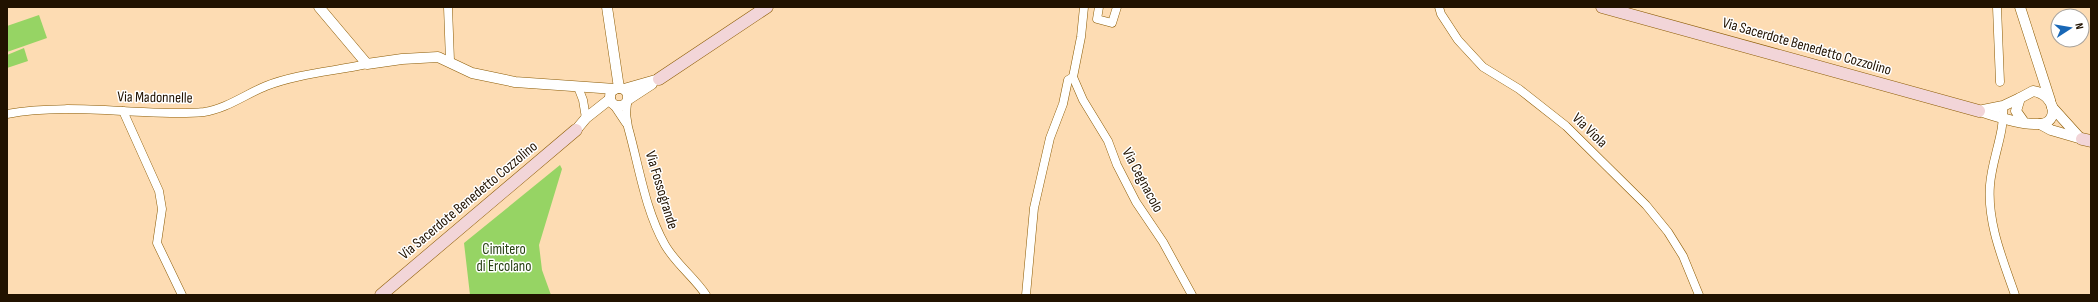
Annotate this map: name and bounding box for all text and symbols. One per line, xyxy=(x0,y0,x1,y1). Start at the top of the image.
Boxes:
north arrow xyxy=(2050,8,2090,48)
street label: Via Sacerdote Benedetto Cozzolino xyxy=(1720,13,1894,80)
text: N xyxy=(2072,22,2086,30)
street label: Via Madonnelle xyxy=(117,87,193,108)
street label: Via Viola xyxy=(1568,109,1612,152)
street label: Via Sacerdote Benedetto Cozzolino xyxy=(395,137,541,264)
street label: Via Cegnacolo xyxy=(1118,145,1167,216)
street label: Via Fossogrande xyxy=(641,149,682,232)
park label: Cimitero di Ercolano xyxy=(476,240,532,276)

